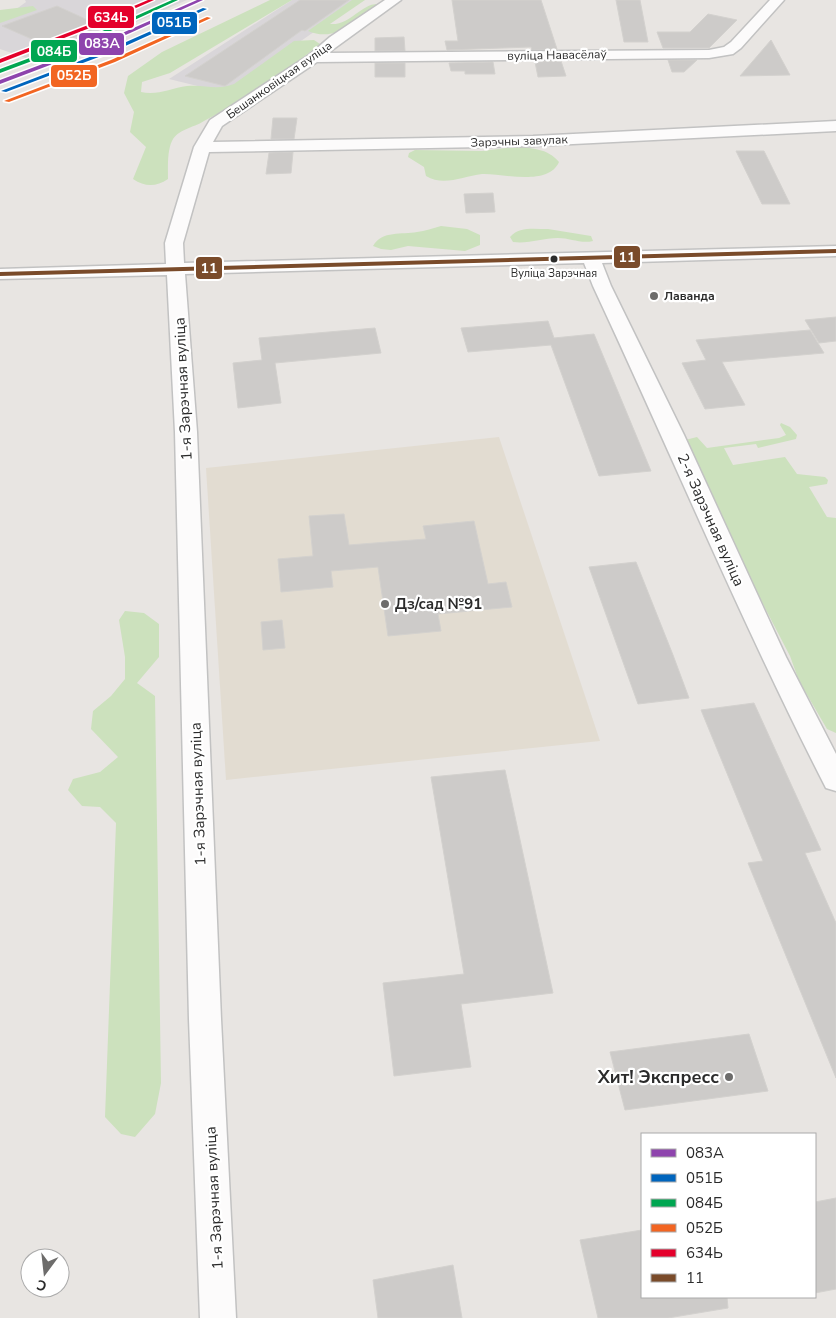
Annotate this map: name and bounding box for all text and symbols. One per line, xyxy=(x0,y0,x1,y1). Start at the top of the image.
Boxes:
line badge: 634Ь xyxy=(87,5,135,29)
text: 634Ь xyxy=(94,8,128,27)
line badge: 051Б xyxy=(151,11,198,35)
text: 051Б xyxy=(157,13,191,32)
line badge: 083А xyxy=(78,32,125,56)
text: 083А xyxy=(84,34,120,53)
street label: Бешанковіцкая вуліца xyxy=(223,37,335,123)
line badge: 084Б xyxy=(30,39,78,63)
text: 084Б xyxy=(37,42,71,61)
street label: вуліца Навасёлаў xyxy=(507,46,608,64)
line badge: 052Б xyxy=(50,64,98,88)
text: 052Б xyxy=(57,66,91,85)
street label: Зарэчны завулак xyxy=(470,131,569,151)
line badge: 11 xyxy=(613,245,641,269)
text: 11 xyxy=(619,248,635,267)
marker: Вуліца Зарэчная xyxy=(549,254,559,264)
line badge: 11 xyxy=(195,256,223,280)
text: 11 xyxy=(201,259,217,278)
place label: Вуліца Зарэчная xyxy=(511,266,597,281)
place label: Лаванда xyxy=(664,288,715,304)
marker: Лаванда xyxy=(648,290,660,302)
street label: 1-я Зарэчная вуліца xyxy=(169,317,197,461)
street label: 2-я Зарэчная вуліца xyxy=(673,450,749,590)
place label: Дз/сад №91 xyxy=(395,594,482,614)
marker: Дз/сад №91 xyxy=(379,598,391,610)
street label: 1-я Зарэчная вуліца xyxy=(186,722,210,866)
place label: Хит! Экспресс xyxy=(597,1065,719,1089)
marker: Хит! Экспресс xyxy=(723,1071,735,1083)
street label: 1-я Зарэчная вуліца xyxy=(200,1126,228,1270)
legend xyxy=(641,1133,816,1298)
text: 083А xyxy=(686,1143,724,1163)
text: 051Б xyxy=(686,1168,723,1188)
text: 084Б xyxy=(686,1193,723,1213)
text: 052Б xyxy=(686,1218,723,1238)
text: 634Ь xyxy=(686,1243,723,1263)
north arrow xyxy=(20,1248,70,1298)
text: 11 xyxy=(686,1268,704,1288)
text: С xyxy=(34,1275,49,1295)

